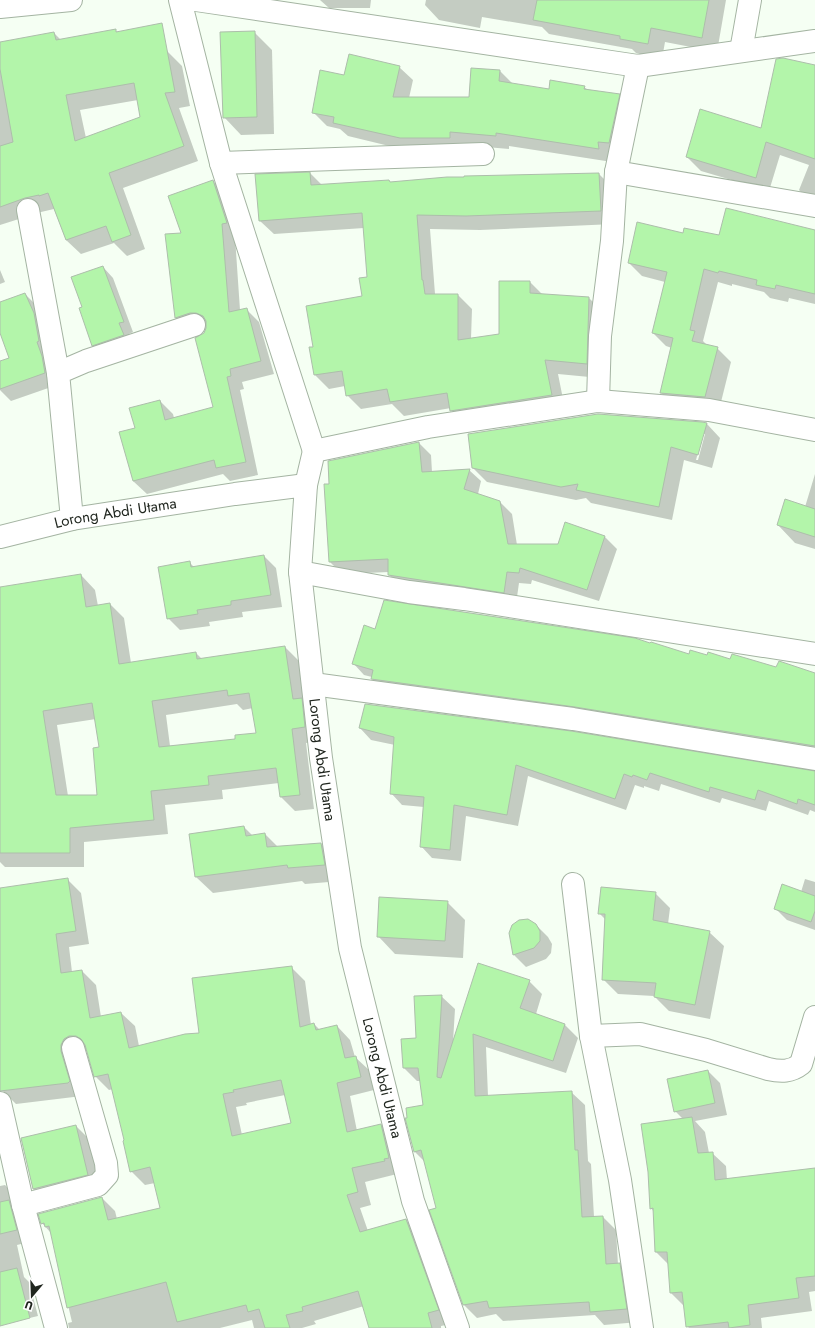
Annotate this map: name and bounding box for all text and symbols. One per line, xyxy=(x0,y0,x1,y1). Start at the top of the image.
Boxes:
street label: Lorong Abdi Utama xyxy=(52,492,178,534)
street label: Lorong Abdi Utama xyxy=(303,697,341,823)
street label: Lorong Abdi Utama xyxy=(357,1015,408,1140)
north arrow xyxy=(12,1276,52,1316)
text: U xyxy=(22,1297,35,1314)

